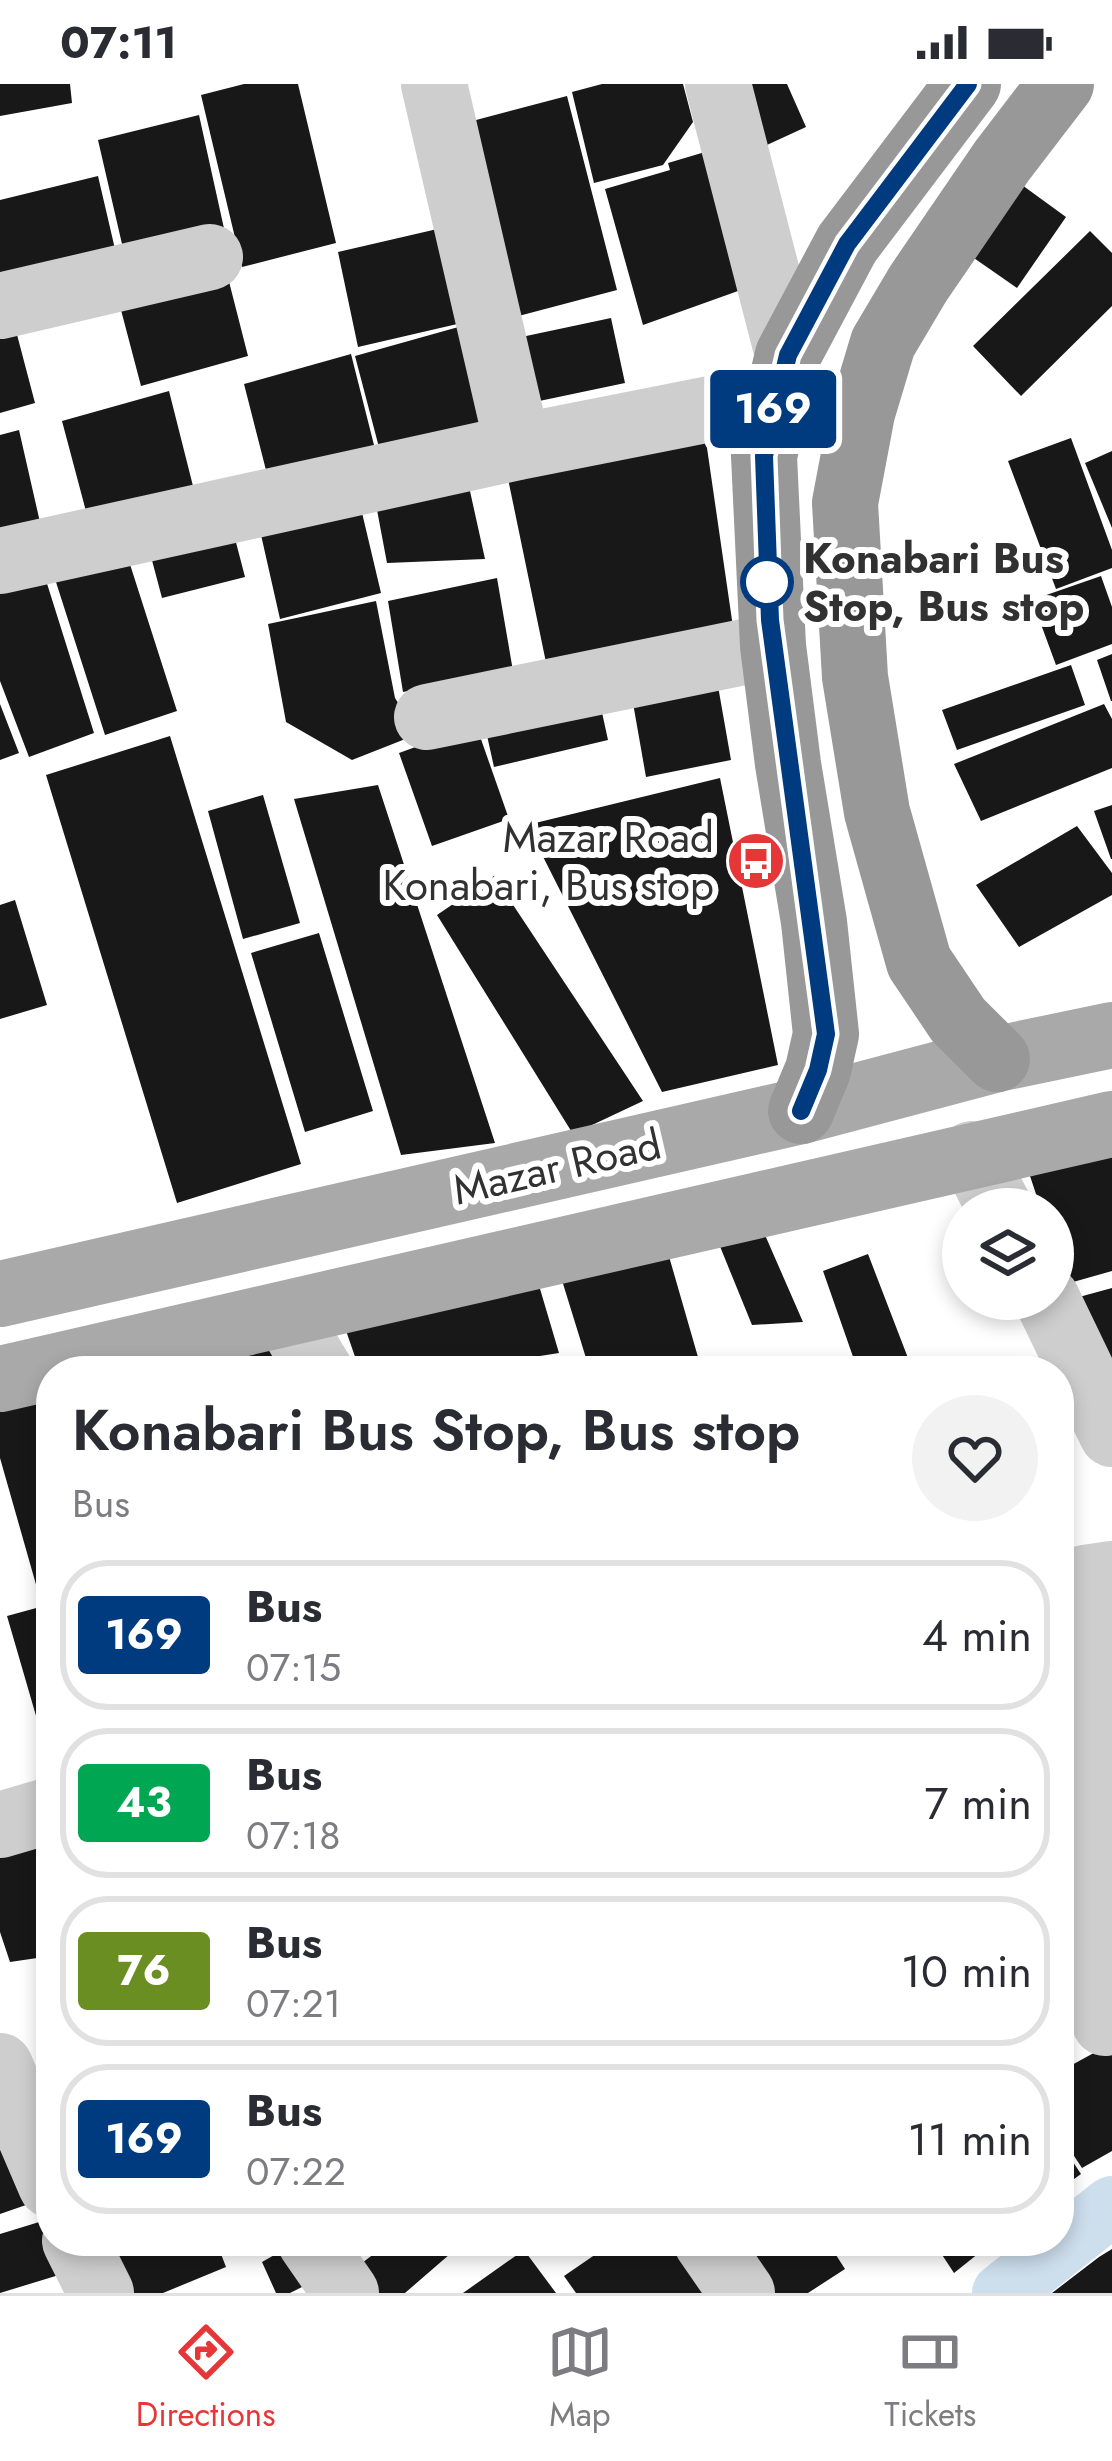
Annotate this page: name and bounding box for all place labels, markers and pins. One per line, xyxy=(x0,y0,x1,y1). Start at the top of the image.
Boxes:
place label: Konabari Bus Stop, Bus stop xyxy=(803,528,1084,637)
marker: Konabari Bus Stop, Bus stop xyxy=(742,557,792,607)
place label: Mazar Road Konabari, Bus stop xyxy=(382,807,714,916)
bus stop icon: Mazar Road Konabari, Bus stop xyxy=(725,830,787,892)

